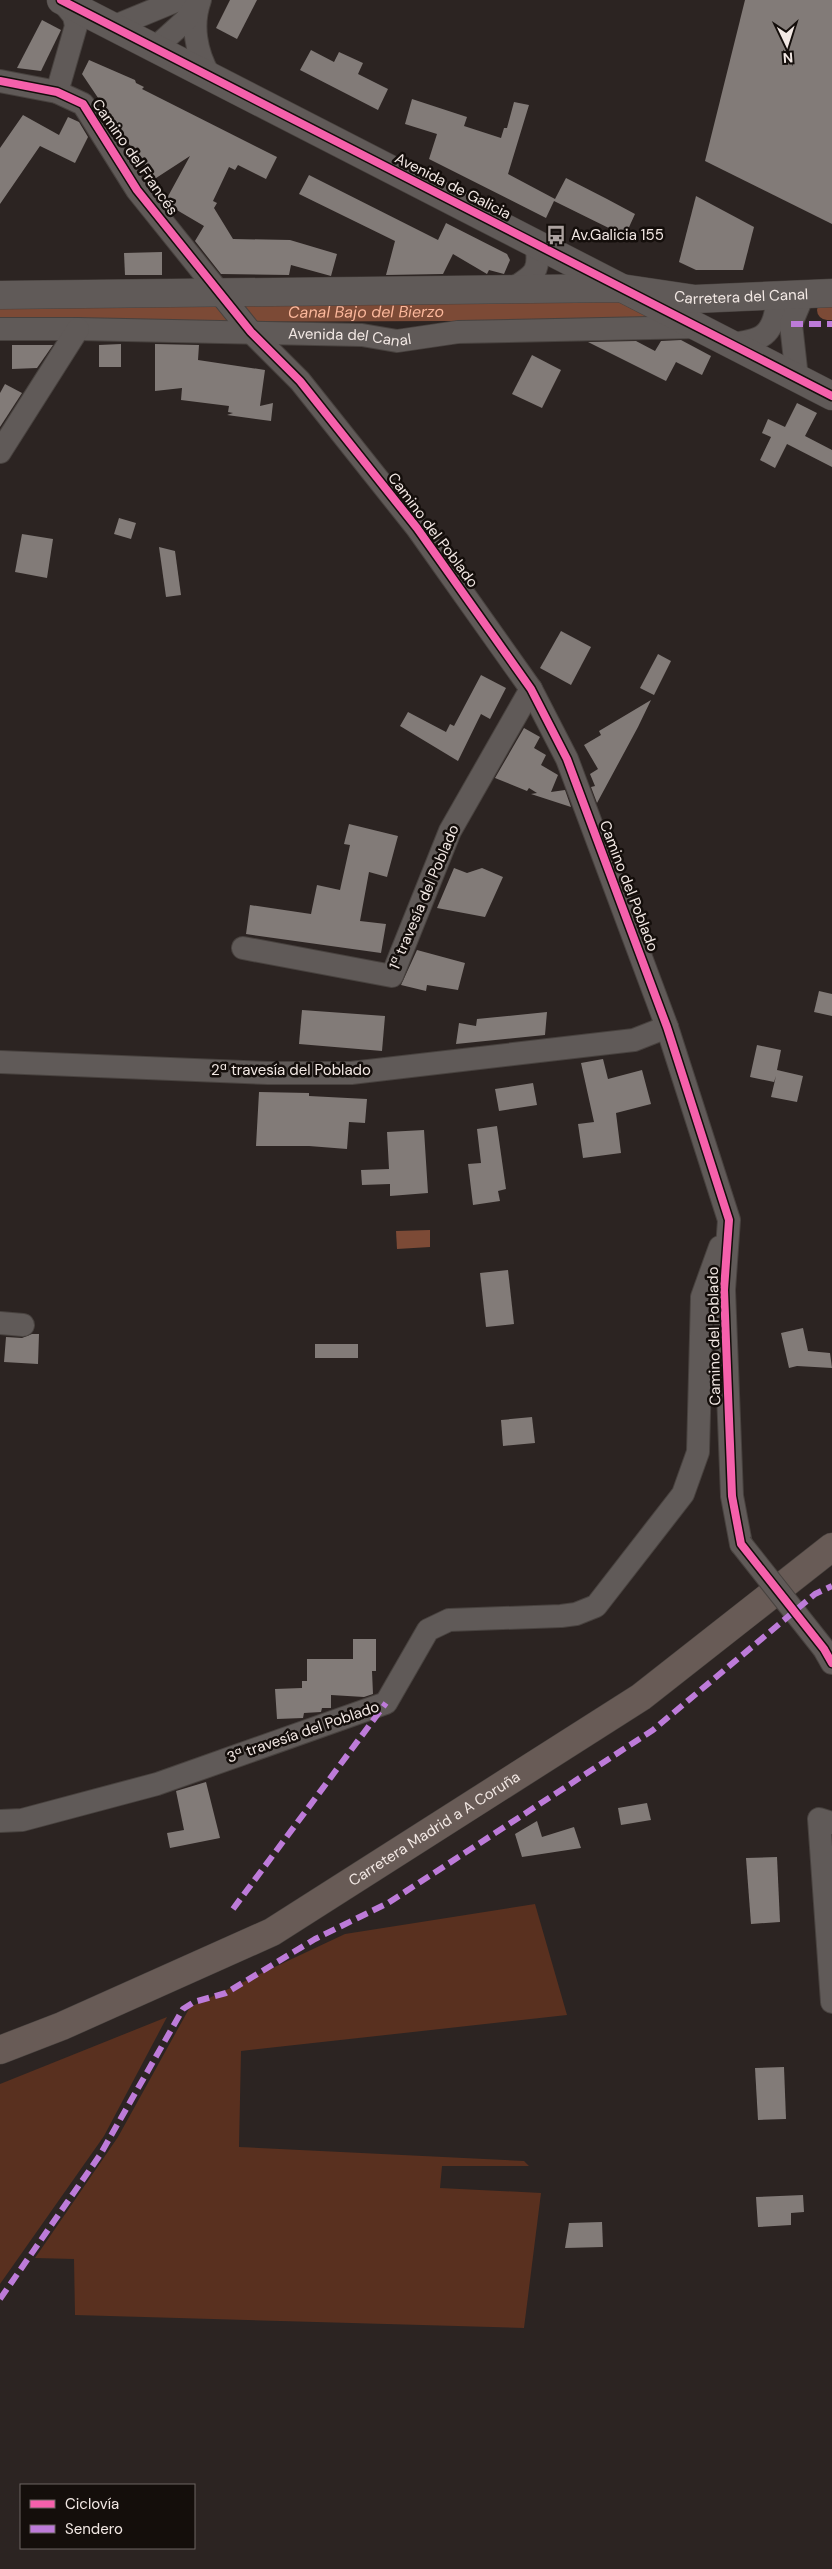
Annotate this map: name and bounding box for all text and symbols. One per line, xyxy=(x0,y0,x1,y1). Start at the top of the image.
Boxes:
north arrow xyxy=(762,20,812,70)
text: N xyxy=(782,49,794,67)
street label: Camino del Francés xyxy=(87,95,183,219)
street label: Avenida de Galicia xyxy=(392,148,514,224)
bus stop icon: Av.Galicia 155 xyxy=(545,224,567,246)
place label: Av.Galicia 155 xyxy=(571,225,664,245)
street label: Carretera del Canal xyxy=(673,284,809,309)
water label: Canal Bajo del Bierzo xyxy=(288,301,444,323)
street label: Avenida del Canal xyxy=(288,323,412,351)
street label: Camino del Poblado xyxy=(383,468,483,592)
street label: Camino del Poblado xyxy=(595,818,663,955)
street label: 1ª travesía del Poblado xyxy=(384,821,464,973)
street label: 2ª travesía del Poblado xyxy=(211,1060,371,1080)
street label: Camino del Poblado xyxy=(703,1266,725,1406)
street label: 3ª travesía del Poblado xyxy=(224,1696,382,1768)
street label: Carretera Madrid a A Coruña xyxy=(345,1767,524,1891)
legend xyxy=(20,2484,195,2549)
text: Ciclovía xyxy=(65,2494,119,2514)
text: Sendero xyxy=(65,2519,123,2539)

